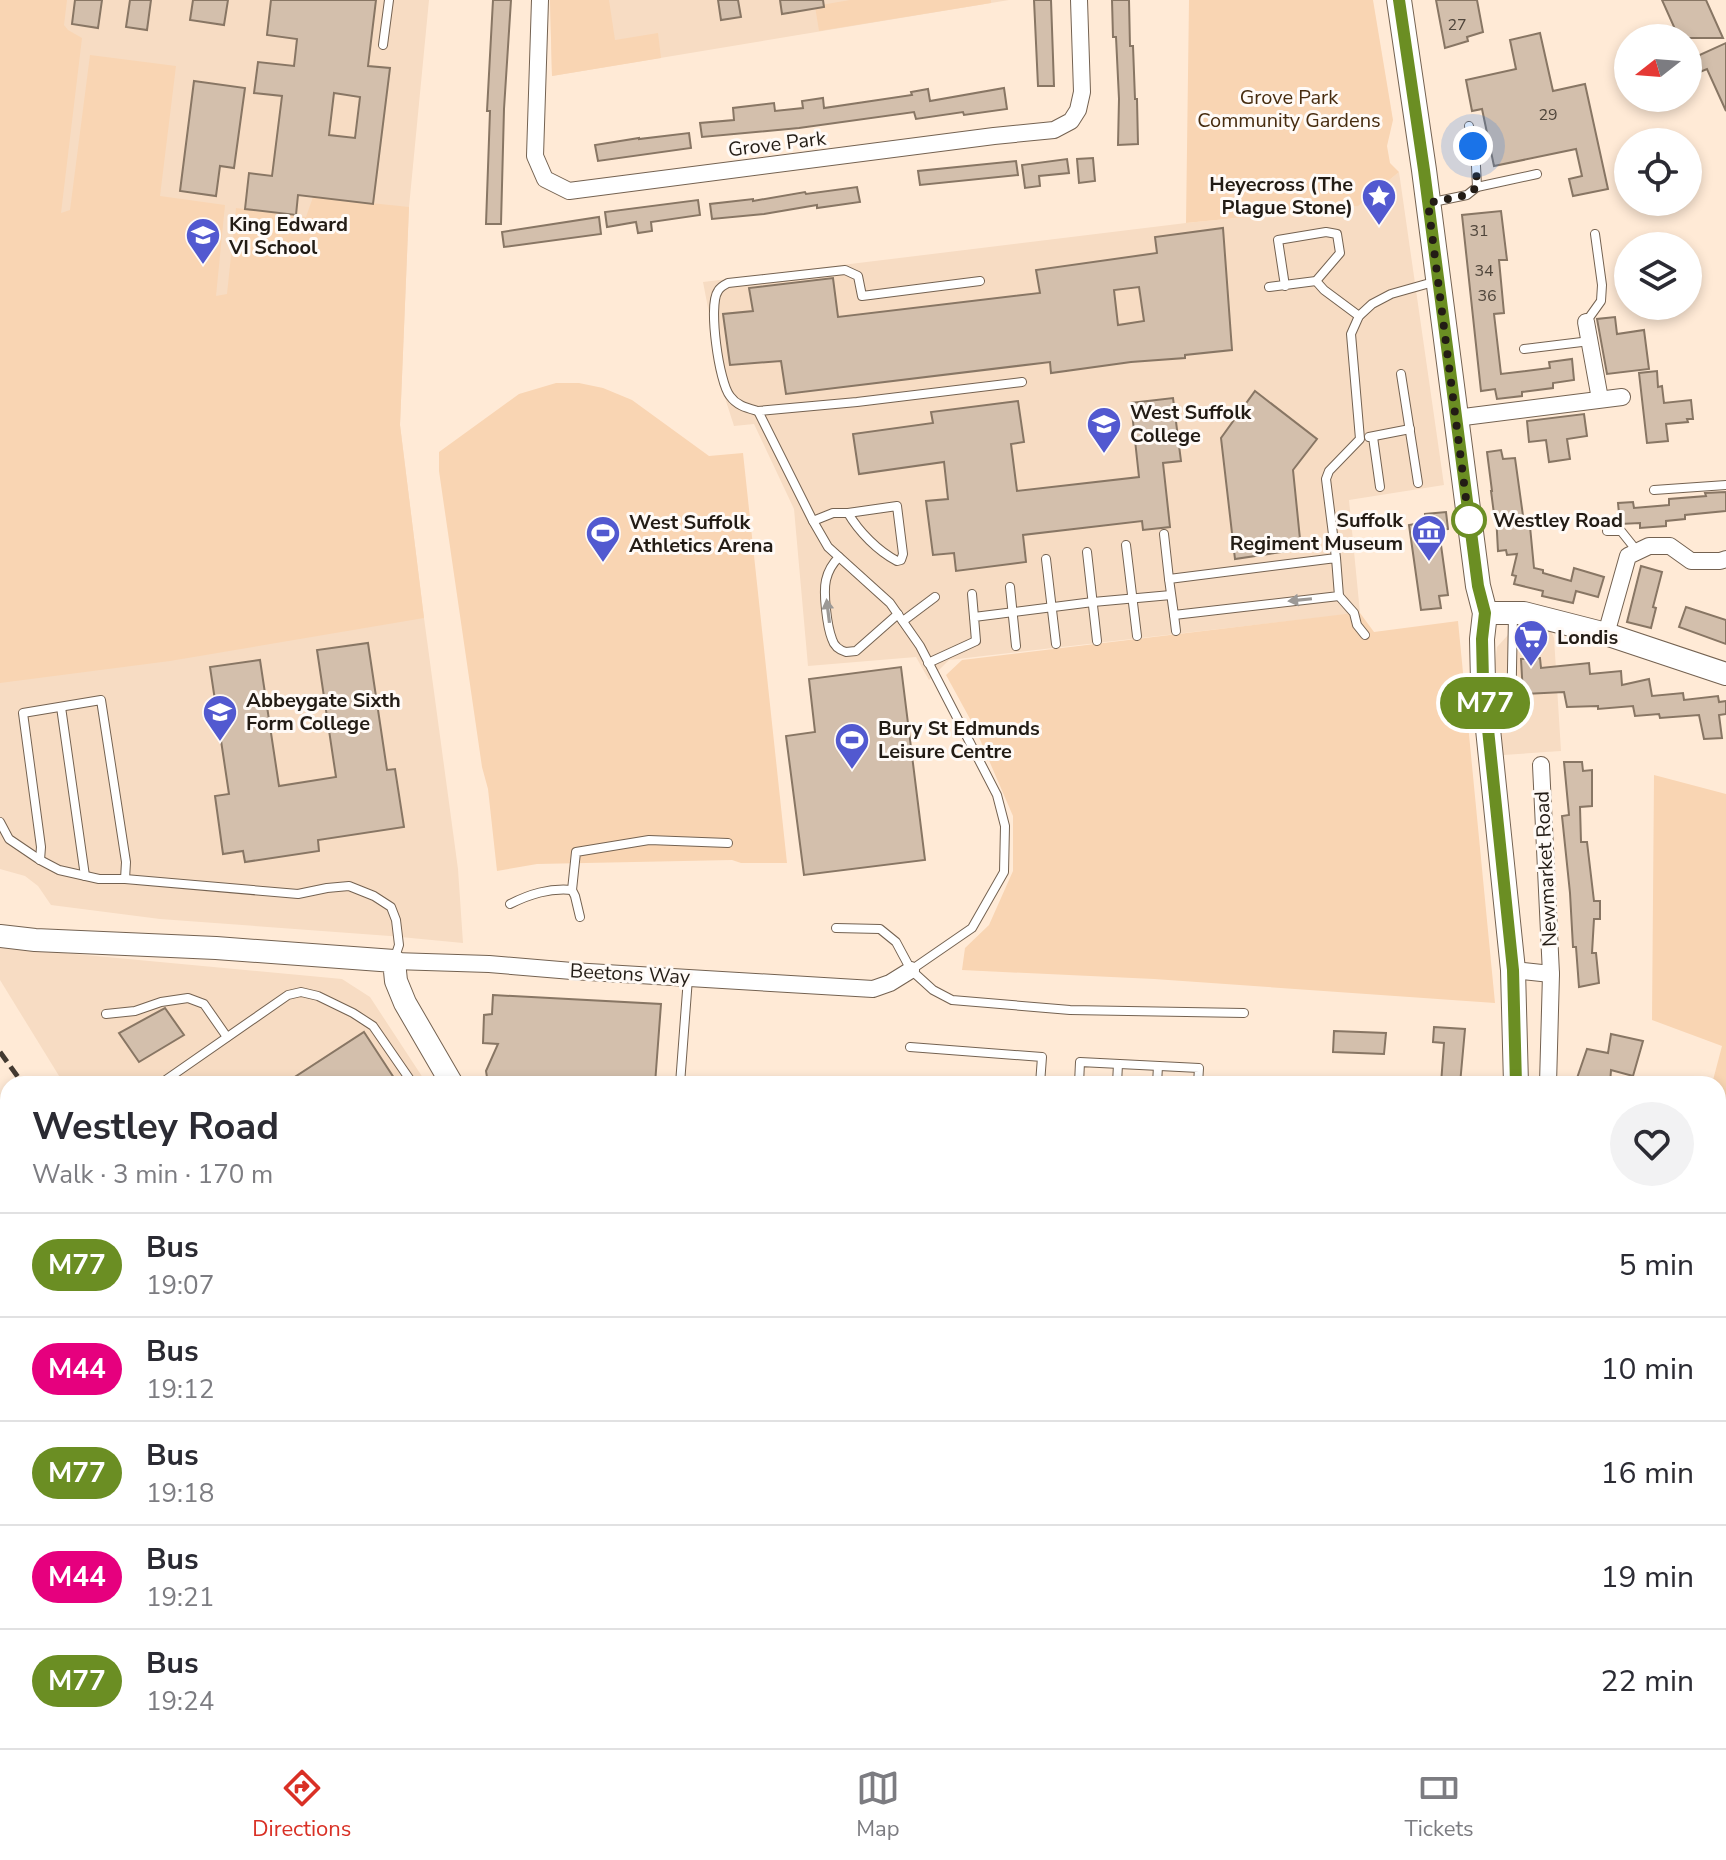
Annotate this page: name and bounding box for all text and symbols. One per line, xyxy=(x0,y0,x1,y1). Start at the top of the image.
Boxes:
house number: 27 xyxy=(1447,14,1467,36)
north arrow xyxy=(1614,24,1702,112)
map controls xyxy=(1614,24,1702,320)
park label: Grove Park Community Gardens xyxy=(1197,84,1381,134)
house number: 29 xyxy=(1538,104,1558,126)
street label: Grove Park xyxy=(727,124,828,163)
your location xyxy=(1453,126,1493,166)
button: locate xyxy=(1614,128,1702,216)
place label: Heyecross (The Plague Stone) xyxy=(1209,171,1353,221)
place icon: Heyecross (The Plague Stone) xyxy=(1360,177,1398,227)
place label: King Edward VI School xyxy=(228,211,348,261)
school or university icon: King Edward VI School xyxy=(184,216,222,266)
house number: 31 xyxy=(1469,220,1489,242)
button: layers xyxy=(1614,232,1702,320)
house number: 34 xyxy=(1474,260,1494,282)
house number: 36 xyxy=(1477,285,1497,307)
place label: West Suffolk College xyxy=(1130,399,1253,449)
school or university icon: West Suffolk College xyxy=(1085,405,1123,455)
marker: Westley Road xyxy=(1452,503,1486,537)
place label: Suffolk Regiment Museum xyxy=(1230,507,1404,557)
place label: Westley Road xyxy=(1493,507,1623,534)
place label: West Suffolk Athletics Arena xyxy=(629,509,773,559)
museum icon: Suffolk Regiment Museum xyxy=(1410,513,1448,563)
sports icon: West Suffolk Athletics Arena xyxy=(584,514,622,564)
one-way arrow xyxy=(1287,594,1312,607)
one-way arrow xyxy=(821,599,834,624)
supermarket icon: Londis xyxy=(1512,618,1550,668)
place label: Londis xyxy=(1557,624,1618,651)
line badge: M77 xyxy=(1439,677,1531,729)
text: M77 xyxy=(1456,684,1514,722)
place label: Abbeygate Sixth Form College xyxy=(246,687,401,737)
school or university icon: Abbeygate Sixth Form College xyxy=(201,693,239,743)
place label: Bury St Edmunds Leisure Centre xyxy=(878,715,1040,765)
sports icon: Bury St Edmunds Leisure Centre xyxy=(833,721,871,771)
street label: Newmarket Road xyxy=(1528,790,1564,948)
street label: Beetons Way xyxy=(569,957,692,991)
text: Westley Road xyxy=(32,1101,279,1152)
button: heart xyxy=(1610,1102,1694,1186)
text: Walk · 3 min · 170 m xyxy=(32,1157,273,1192)
text: Bus xyxy=(146,1227,199,1268)
text: 5 min xyxy=(1619,1245,1694,1286)
text: M77 xyxy=(48,1246,106,1284)
text: 19:07 xyxy=(146,1268,214,1303)
text: Bus xyxy=(146,1331,199,1372)
text: 10 min xyxy=(1601,1349,1694,1390)
text: M44 xyxy=(48,1350,106,1388)
text: 19:12 xyxy=(146,1372,214,1407)
text: Bus xyxy=(146,1435,199,1476)
text: 16 min xyxy=(1601,1453,1694,1494)
text: M77 xyxy=(48,1454,106,1492)
text: 19:18 xyxy=(146,1476,214,1511)
text: Bus xyxy=(146,1539,199,1580)
text: 19 min xyxy=(1601,1557,1694,1598)
text: M44 xyxy=(48,1558,106,1596)
text: 19:21 xyxy=(146,1580,214,1615)
text: Bus xyxy=(146,1643,199,1684)
text: 22 min xyxy=(1601,1661,1694,1702)
text: M77 xyxy=(48,1662,106,1700)
text: 19:24 xyxy=(146,1684,214,1719)
tab: Directions xyxy=(252,1766,351,1844)
tab: Map xyxy=(856,1766,900,1844)
tab: Tickets xyxy=(1404,1766,1474,1844)

